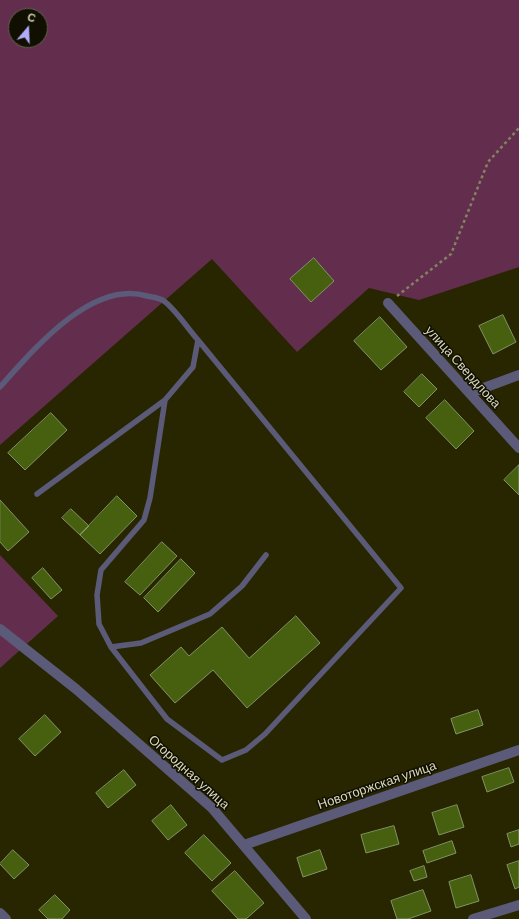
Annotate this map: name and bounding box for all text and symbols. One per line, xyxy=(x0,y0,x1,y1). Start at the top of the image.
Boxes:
north arrow xyxy=(8,8,48,48)
text: С xyxy=(26,10,38,25)
street label: улица Свердлова xyxy=(422,323,504,411)
street label: Огородная улица xyxy=(145,732,233,812)
street label: Новоторжская улица xyxy=(316,757,438,813)

